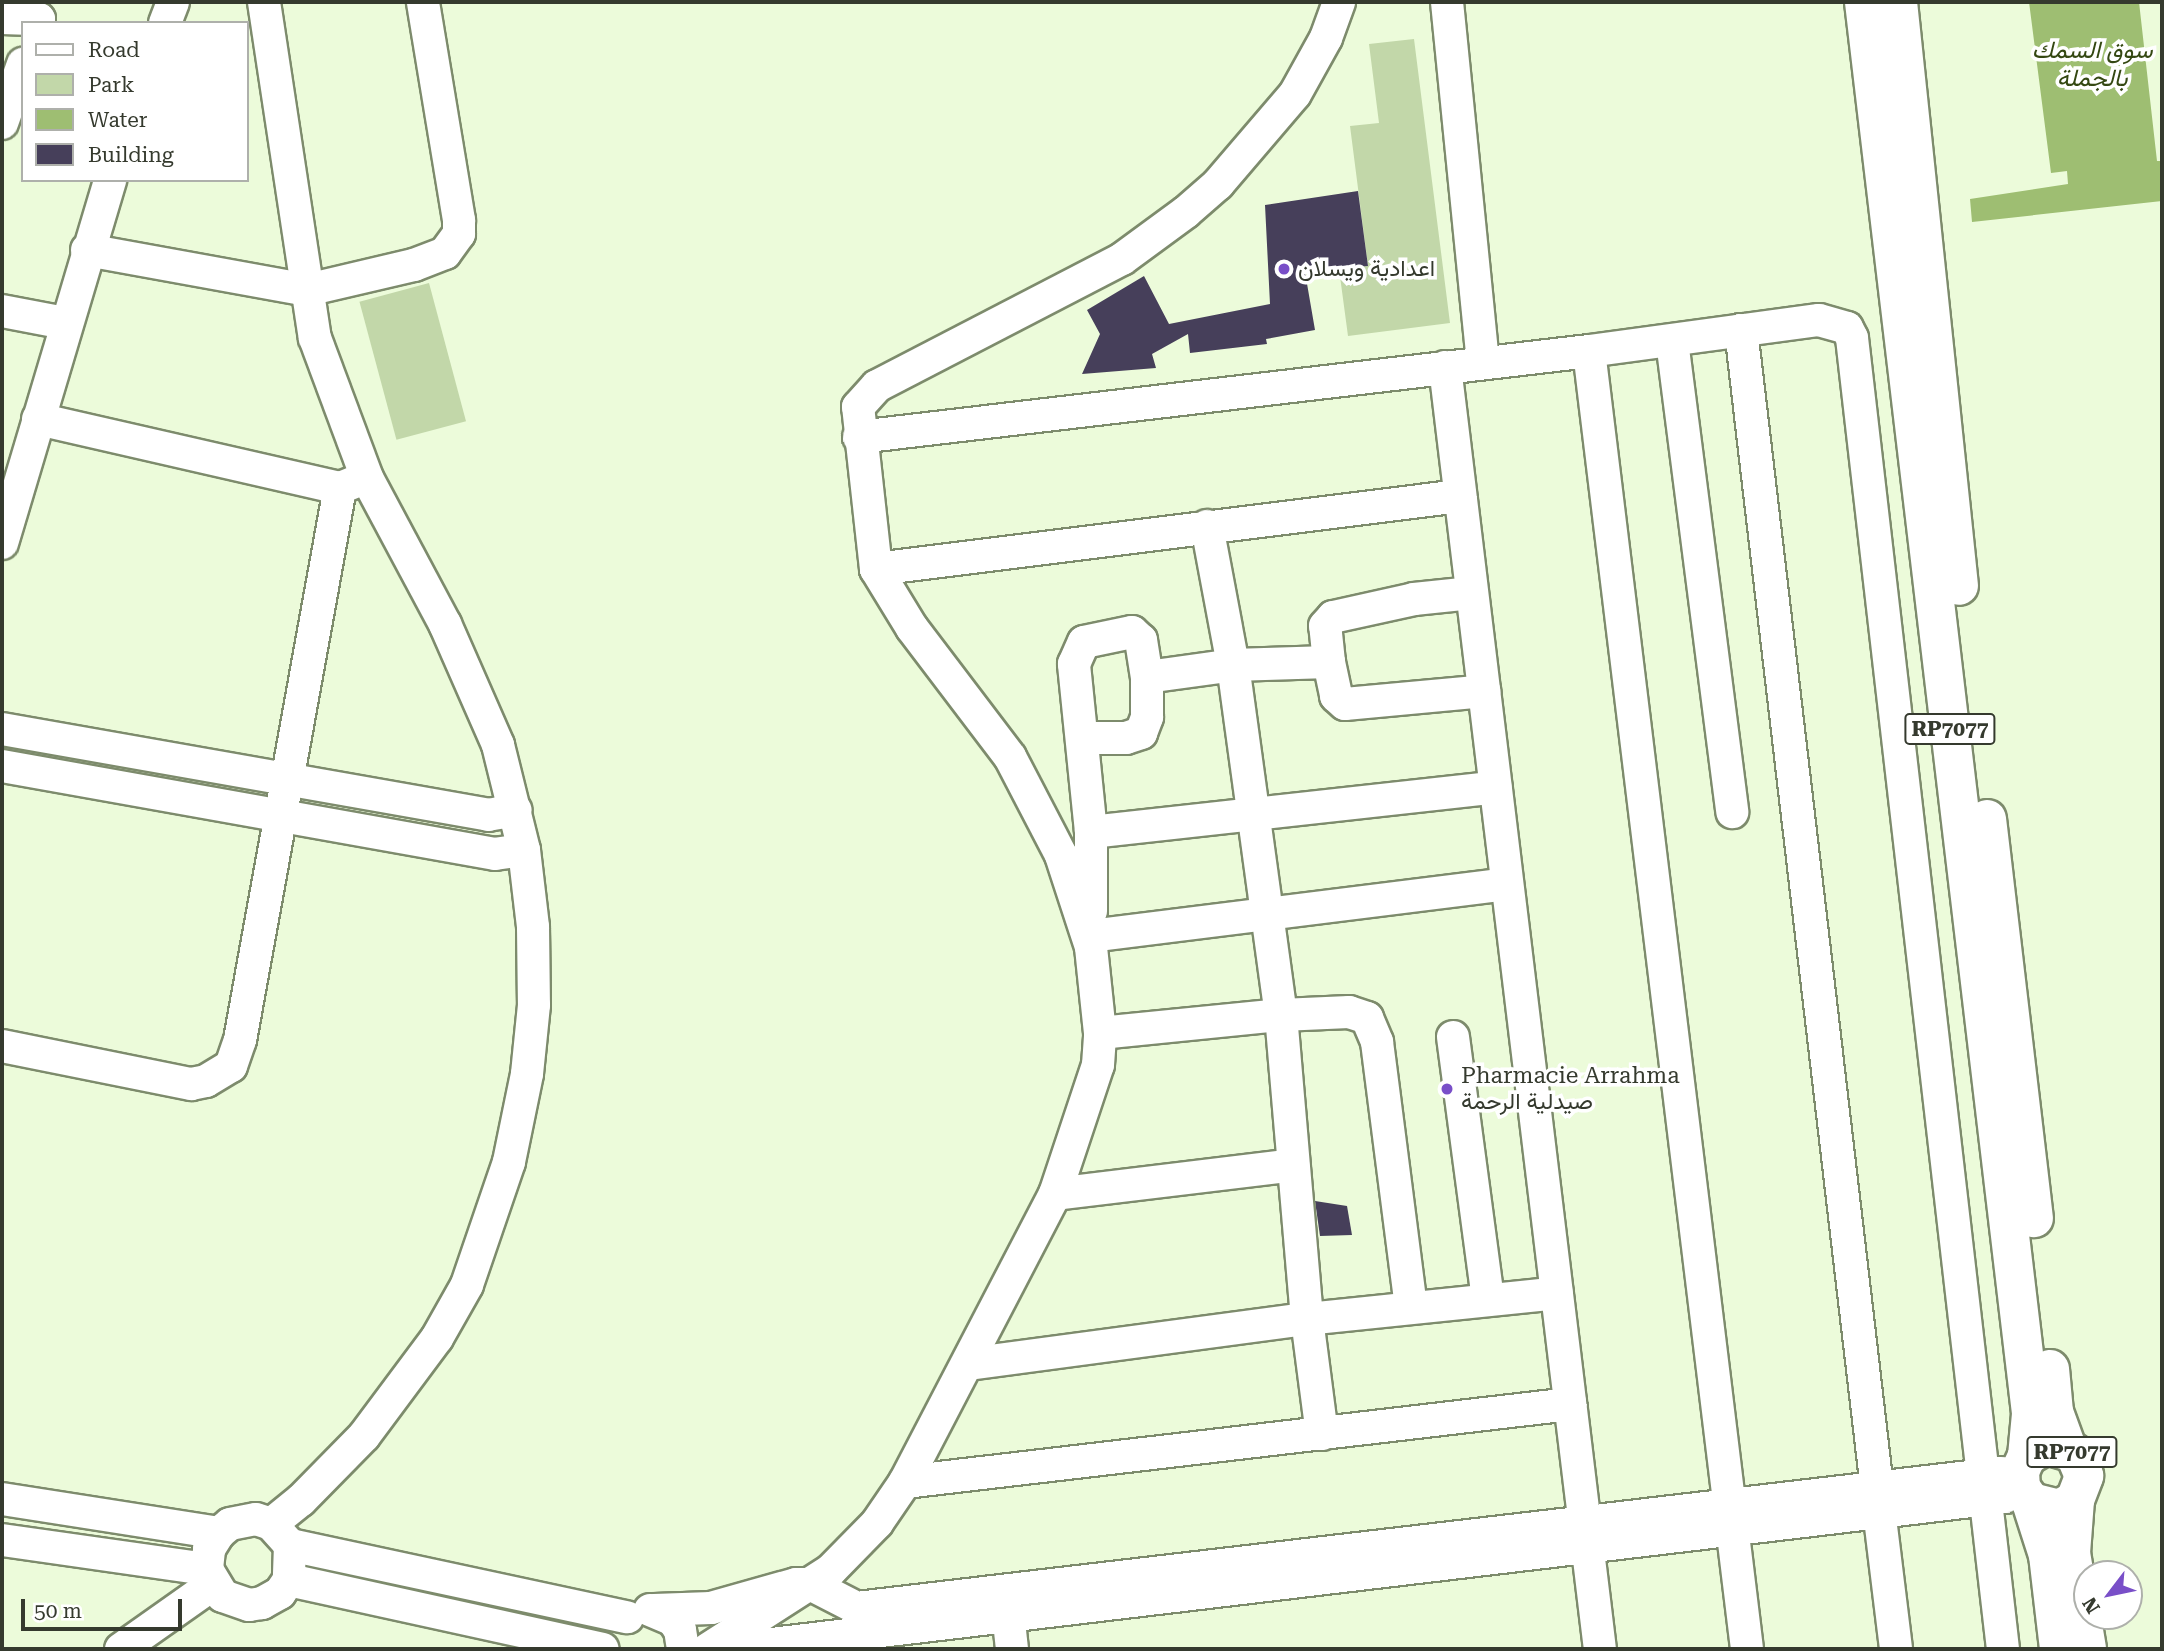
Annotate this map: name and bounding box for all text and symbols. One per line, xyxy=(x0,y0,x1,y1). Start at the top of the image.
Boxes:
legend xyxy=(21,21,248,182)
water label: سوق السمك بالجملة xyxy=(2032,37,2152,93)
text: Road xyxy=(88,38,140,62)
text: Park xyxy=(88,73,134,97)
text: Water xyxy=(88,108,147,132)
text: Building xyxy=(88,143,174,167)
place label: اعدادية ويسلان xyxy=(1298,255,1435,283)
marker: اعدادية ويسلان xyxy=(1276,261,1292,277)
road number: RP7077 xyxy=(1903,712,1997,746)
place label: Pharmacie Arrahma صيدلية الرحمة xyxy=(1461,1062,1680,1116)
marker: Pharmacie Arrahma صيدلية الرحمة xyxy=(1439,1081,1455,1097)
road number: RP7077 xyxy=(2025,1434,2119,1470)
north arrow xyxy=(2073,1560,2143,1630)
scale bar xyxy=(24,1584,186,1628)
text: N xyxy=(2078,1593,2105,1618)
text: 50 m xyxy=(34,1599,82,1623)

